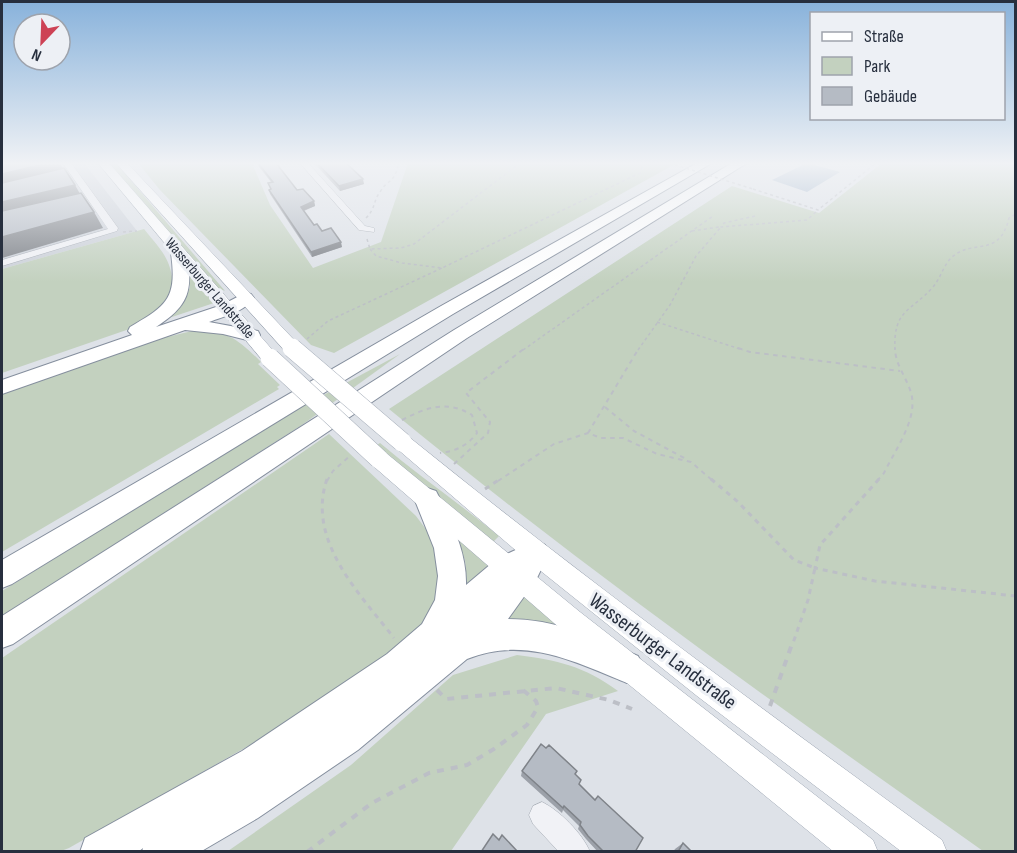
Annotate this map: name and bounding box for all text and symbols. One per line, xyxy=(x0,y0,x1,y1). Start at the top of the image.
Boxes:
north arrow xyxy=(12,12,72,72)
legend xyxy=(810,12,1005,120)
text: Straße xyxy=(864,26,904,47)
text: N xyxy=(29,44,44,65)
text: Park xyxy=(864,56,890,77)
text: Gebäude xyxy=(864,86,917,107)
street label: Wasserburger Landstraße xyxy=(161,234,259,343)
street label: Wasserburger Landstraße xyxy=(584,588,741,715)

